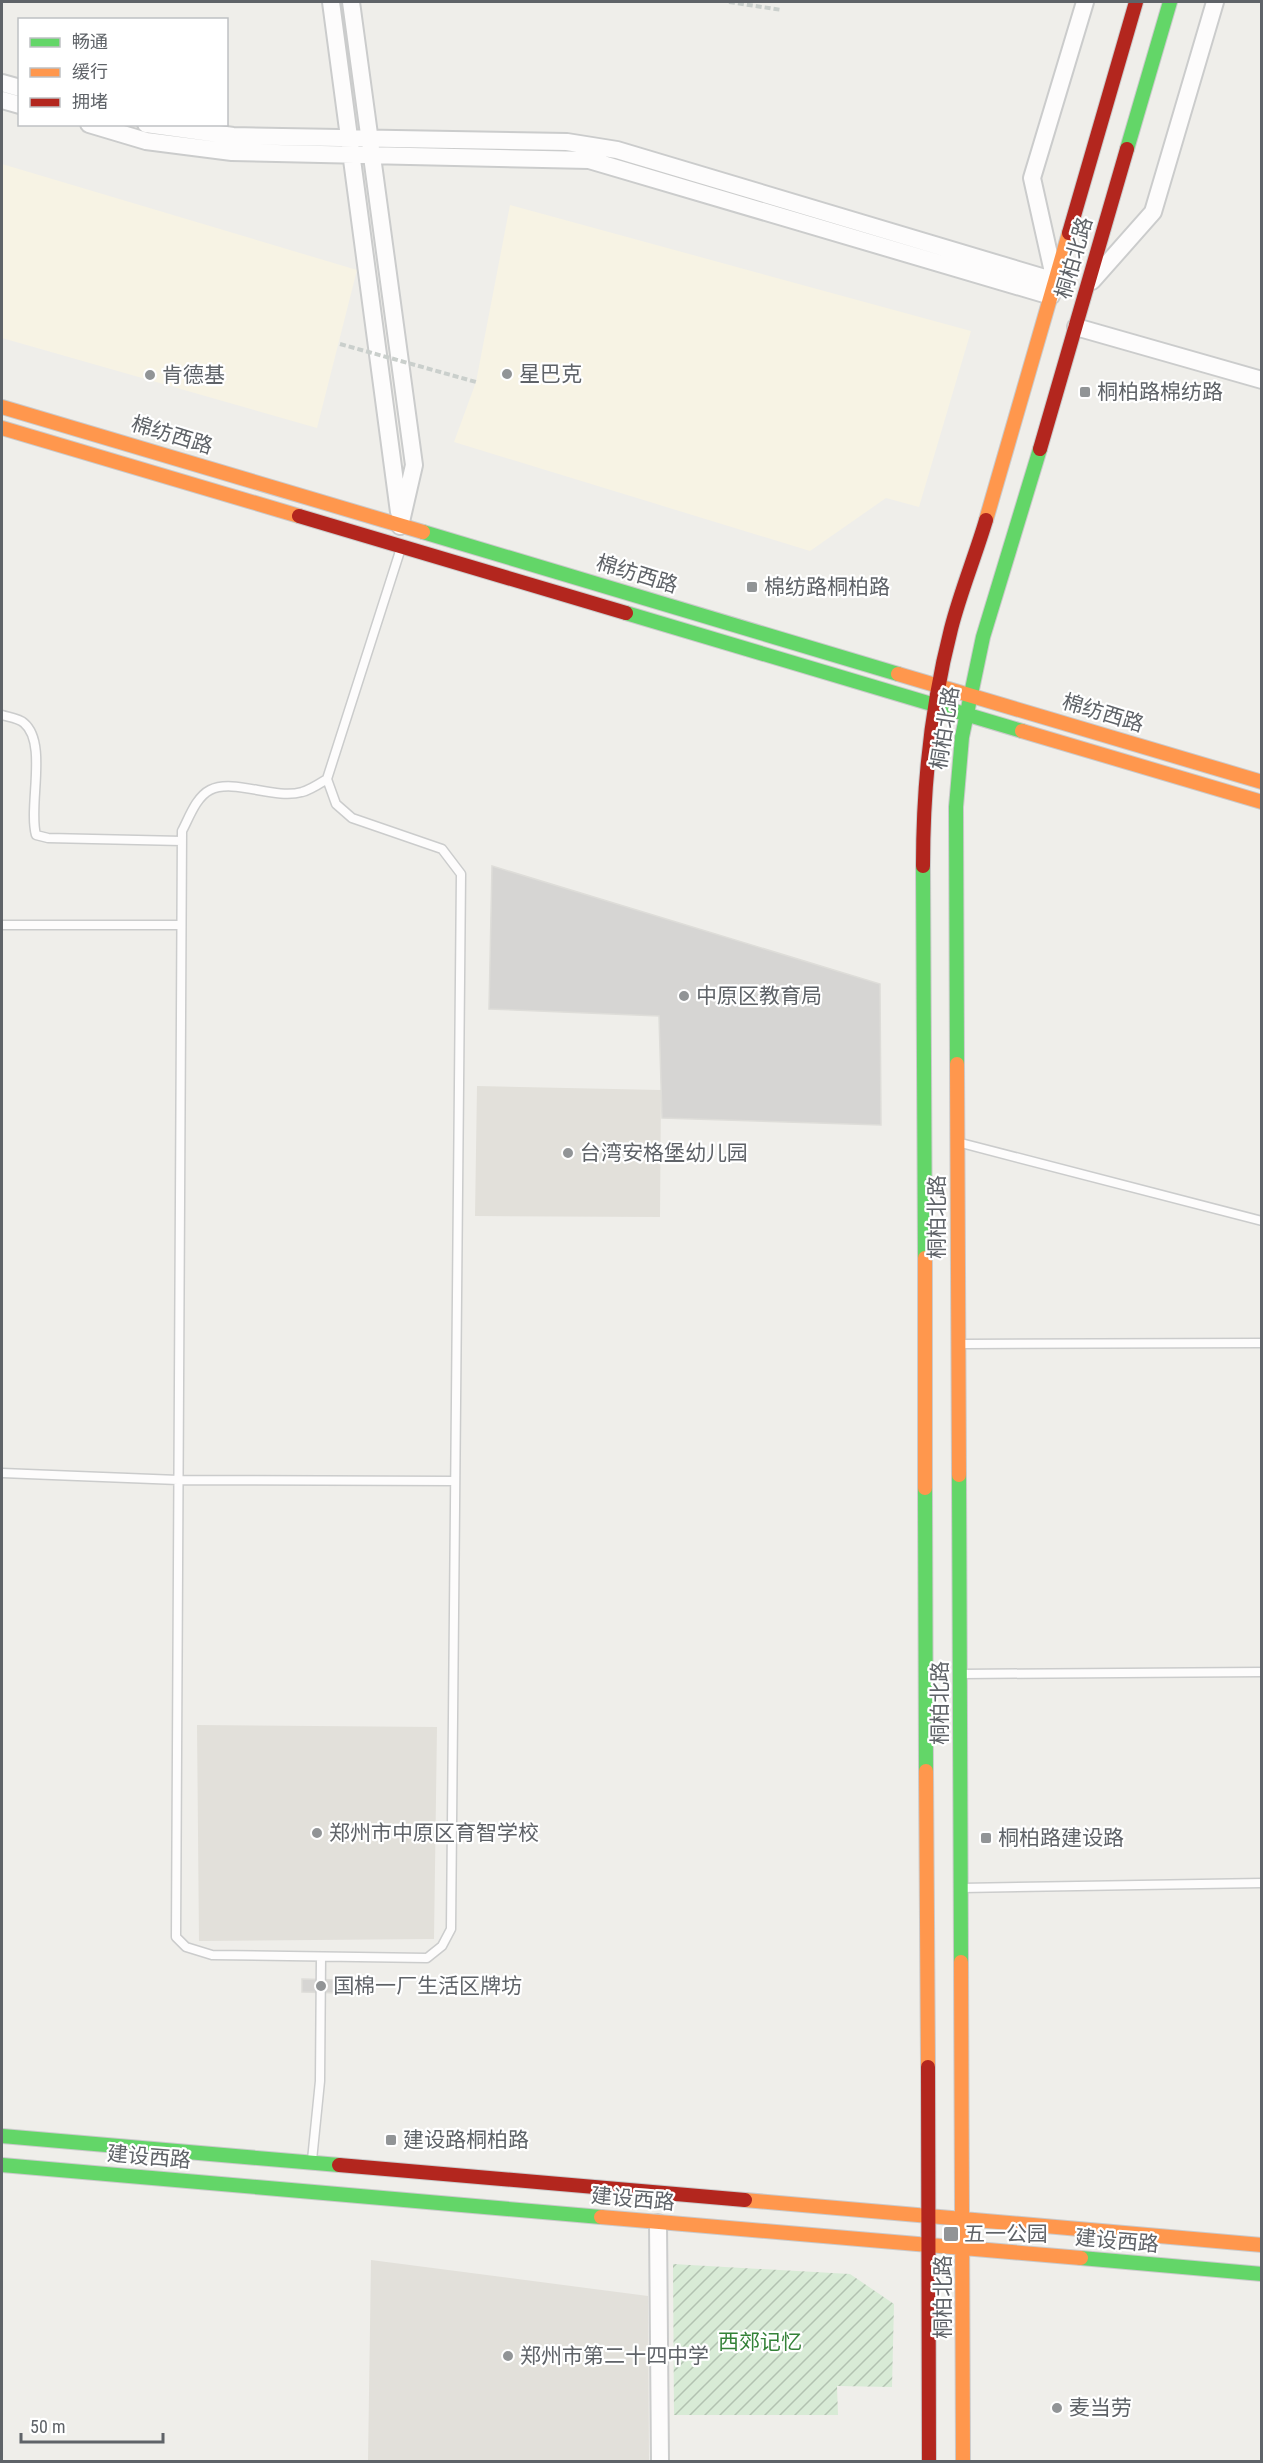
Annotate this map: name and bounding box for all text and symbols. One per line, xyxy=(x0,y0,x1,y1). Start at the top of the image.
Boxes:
legend xyxy=(18,18,228,126)
text: 畅通 xyxy=(72,31,108,52)
text: 缓行 xyxy=(72,61,108,82)
text: 拥堵 xyxy=(72,91,108,112)
street label: 桐柏北路 xyxy=(1051,214,1097,302)
place label: 星巴克 xyxy=(519,362,582,386)
place label: 肯德基 xyxy=(162,363,225,387)
marker: 星巴克 xyxy=(500,367,514,381)
marker: 肯德基 xyxy=(143,368,157,382)
place label: 桐柏路棉纺路 xyxy=(1097,380,1223,404)
marker: 桐柏路棉纺路 xyxy=(1078,385,1092,399)
street label: 棉纺西路 xyxy=(128,411,216,459)
street label: 棉纺西路 xyxy=(593,550,681,598)
place label: 棉纺路桐柏路 xyxy=(764,575,890,599)
marker: 棉纺路桐柏路 xyxy=(745,580,759,594)
street label: 桐柏北路 xyxy=(927,685,963,771)
street label: 棉纺西路 xyxy=(1059,689,1147,737)
place label: 中原区教育局 xyxy=(696,984,822,1008)
marker: 中原区教育局 xyxy=(677,989,691,1003)
place label: 台湾安格堡幼儿园 xyxy=(580,1141,748,1165)
marker: 台湾安格堡幼儿园 xyxy=(561,1146,575,1160)
street label: 桐柏北路 xyxy=(925,1175,949,1259)
street label: 桐柏北路 xyxy=(928,1661,952,1745)
place label: 郑州市中原区育智学校 xyxy=(329,1821,539,1845)
marker: 郑州市中原区育智学校 xyxy=(310,1826,324,1840)
place label: 桐柏路建设路 xyxy=(998,1826,1124,1850)
marker: 桐柏路建设路 xyxy=(979,1831,993,1845)
place label: 国棉一厂生活区牌坊 xyxy=(333,1974,522,1998)
marker: 国棉一厂生活区牌坊 xyxy=(314,1979,328,1993)
place label: 建设路桐柏路 xyxy=(403,2128,529,2152)
marker: 建设路桐柏路 xyxy=(384,2133,398,2147)
street label: 建设西路 xyxy=(106,2141,192,2173)
street label: 建设西路 xyxy=(590,2183,676,2215)
place label: 五一公园 xyxy=(964,2222,1048,2246)
marker: 五一公园 xyxy=(942,2225,960,2243)
street label: 建设西路 xyxy=(1074,2225,1160,2257)
street label: 桐柏北路 xyxy=(931,2255,955,2339)
park label: 西郊记忆 xyxy=(718,2330,802,2354)
place label: 郑州市第二十四中学 xyxy=(520,2344,709,2368)
marker: 郑州市第二十四中学 xyxy=(501,2349,515,2363)
place label: 麦当劳 xyxy=(1069,2396,1132,2420)
marker: 麦当劳 xyxy=(1050,2401,1064,2415)
scale bar xyxy=(21,2406,164,2444)
text: 50 m xyxy=(30,2416,65,2437)

